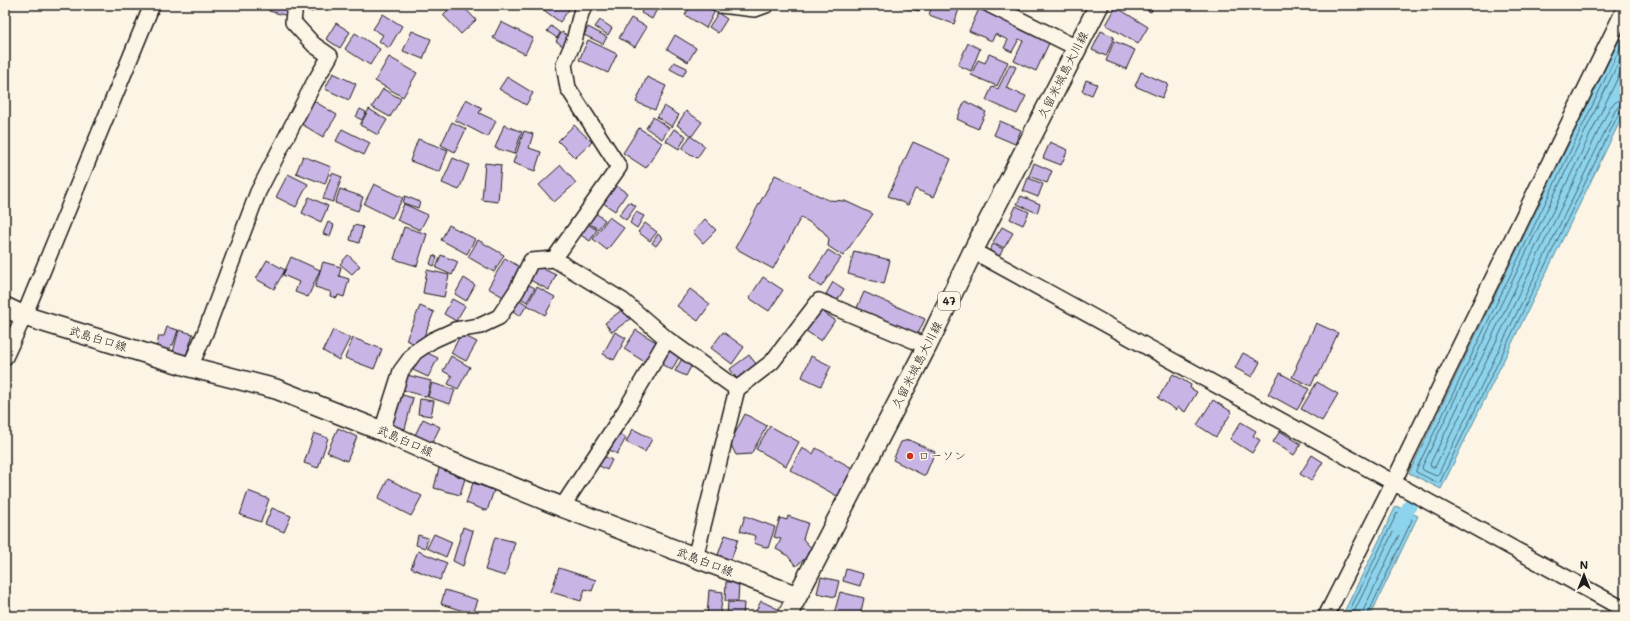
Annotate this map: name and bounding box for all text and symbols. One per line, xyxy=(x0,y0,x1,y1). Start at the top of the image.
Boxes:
street label: 久留米城島大川線 xyxy=(1033,28,1091,121)
road number: 47 xyxy=(938,292,960,310)
street label: 久留米城島大川線 xyxy=(887,318,945,411)
street label: 武島白口線 xyxy=(67,322,129,354)
street label: 武島白口線 xyxy=(375,421,436,460)
place label: ローソン xyxy=(918,447,966,463)
marker: ローソン xyxy=(905,451,915,461)
street label: 武島白口線 xyxy=(674,543,736,579)
north arrow xyxy=(1564,555,1604,595)
text: N xyxy=(1580,557,1588,572)

